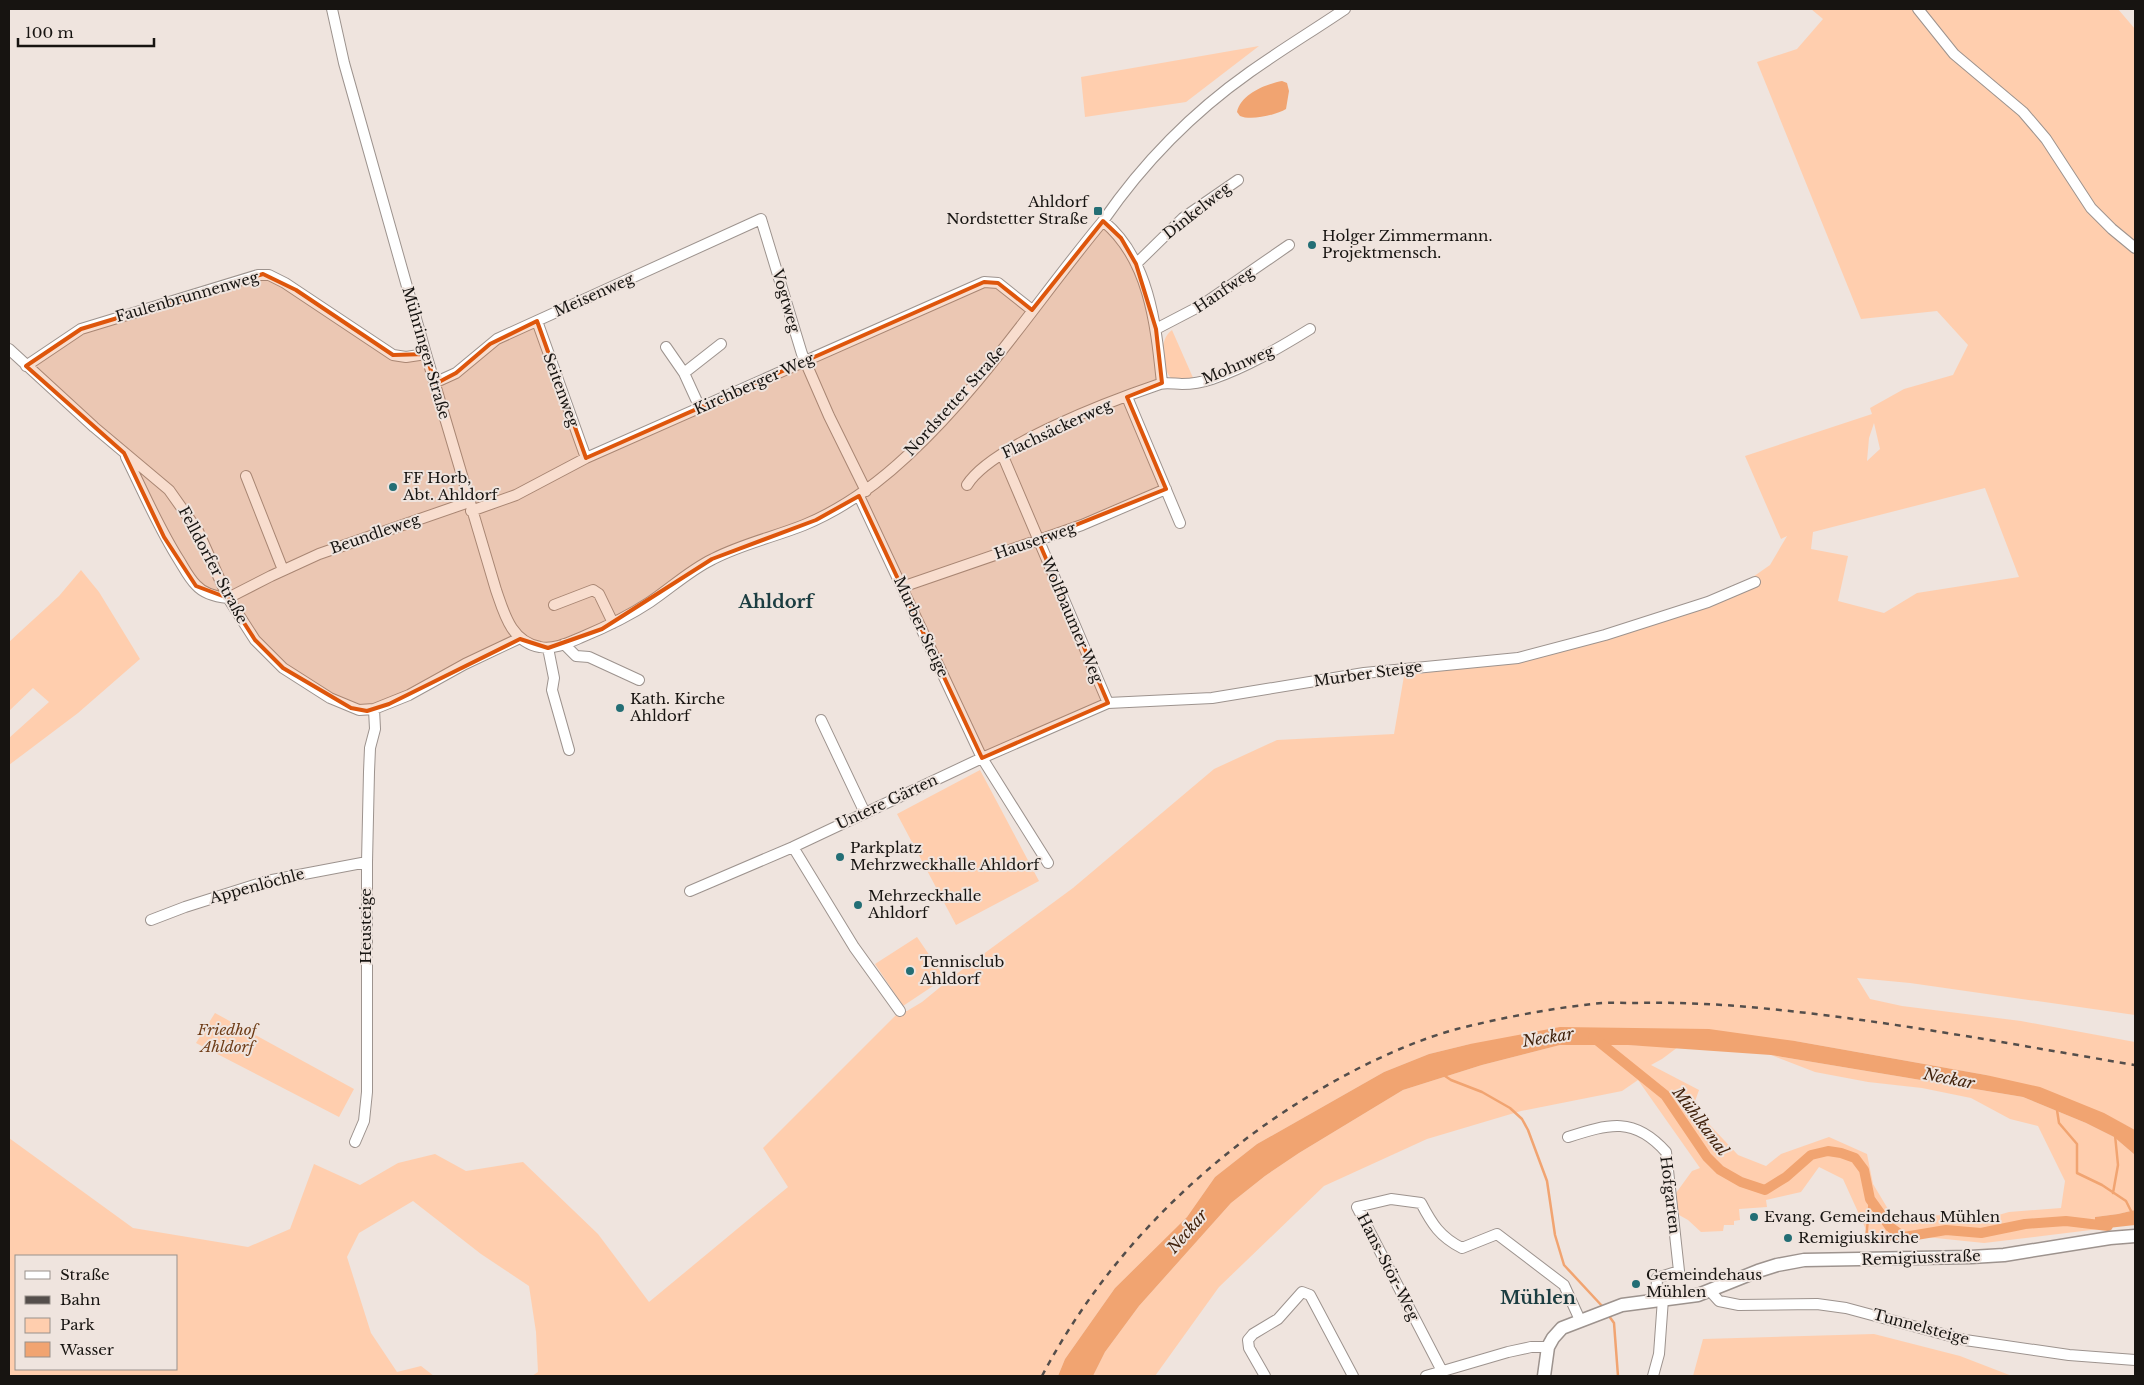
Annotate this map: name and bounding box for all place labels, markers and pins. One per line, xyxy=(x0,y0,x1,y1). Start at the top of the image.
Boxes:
place label: Ahldorf Nordstetter Straße xyxy=(946,192,1090,228)
marker: Ahldorf Nordstetter Straße xyxy=(1092,205,1104,217)
place label: Holger Zimmermann. Projektmensch. xyxy=(1322,226,1492,262)
marker: Holger Zimmermann. Projektmensch. xyxy=(1306,239,1318,251)
place label: FF Horb, Abt. Ahldorf xyxy=(402,468,500,504)
marker: FF Horb, Abt. Ahldorf xyxy=(387,481,399,493)
place label: Kath. Kirche Ahldorf xyxy=(629,689,725,725)
marker: Kath. Kirche Ahldorf xyxy=(614,702,626,714)
place label: Parkplatz Mehrzweckhalle Ahldorf xyxy=(850,838,1041,874)
marker: Parkplatz Mehrzweckhalle Ahldorf xyxy=(834,851,846,863)
place label: Mehrzeckhalle Ahldorf xyxy=(867,886,981,922)
marker: Mehrzeckhalle Ahldorf xyxy=(852,899,864,911)
place label: Tennisclub Ahldorf xyxy=(919,952,1005,988)
marker: Tennisclub Ahldorf xyxy=(904,965,916,977)
place label: Evang. Gemeindehaus Mühlen xyxy=(1764,1207,2000,1226)
marker: Evang. Gemeindehaus Mühlen xyxy=(1748,1211,1760,1223)
place label: Remigiuskirche xyxy=(1798,1228,1919,1247)
marker: Remigiuskirche xyxy=(1782,1232,1794,1244)
place label: Gemeindehaus Mühlen xyxy=(1646,1265,1762,1301)
marker: Gemeindehaus Mühlen xyxy=(1630,1278,1642,1290)

